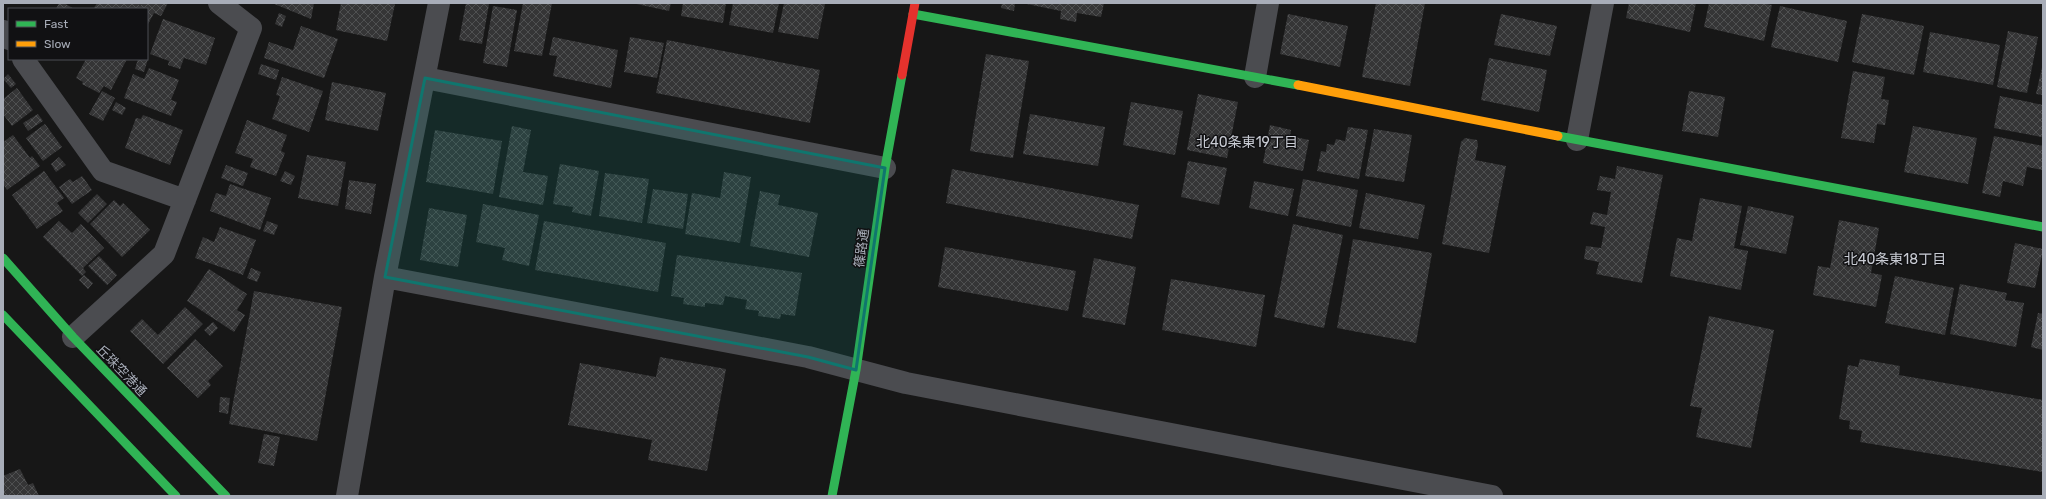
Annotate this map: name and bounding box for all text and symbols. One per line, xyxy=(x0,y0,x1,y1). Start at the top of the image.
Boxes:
legend xyxy=(8,8,148,60)
text: Fast xyxy=(44,17,68,31)
text: Slow xyxy=(44,37,71,51)
district label: 北40条東19丁目 xyxy=(1196,134,1298,151)
street label: 篠路通 xyxy=(851,228,872,268)
district label: 北40条東18丁目 xyxy=(1844,251,1946,268)
street label: 丘珠空港通 xyxy=(94,342,150,399)

